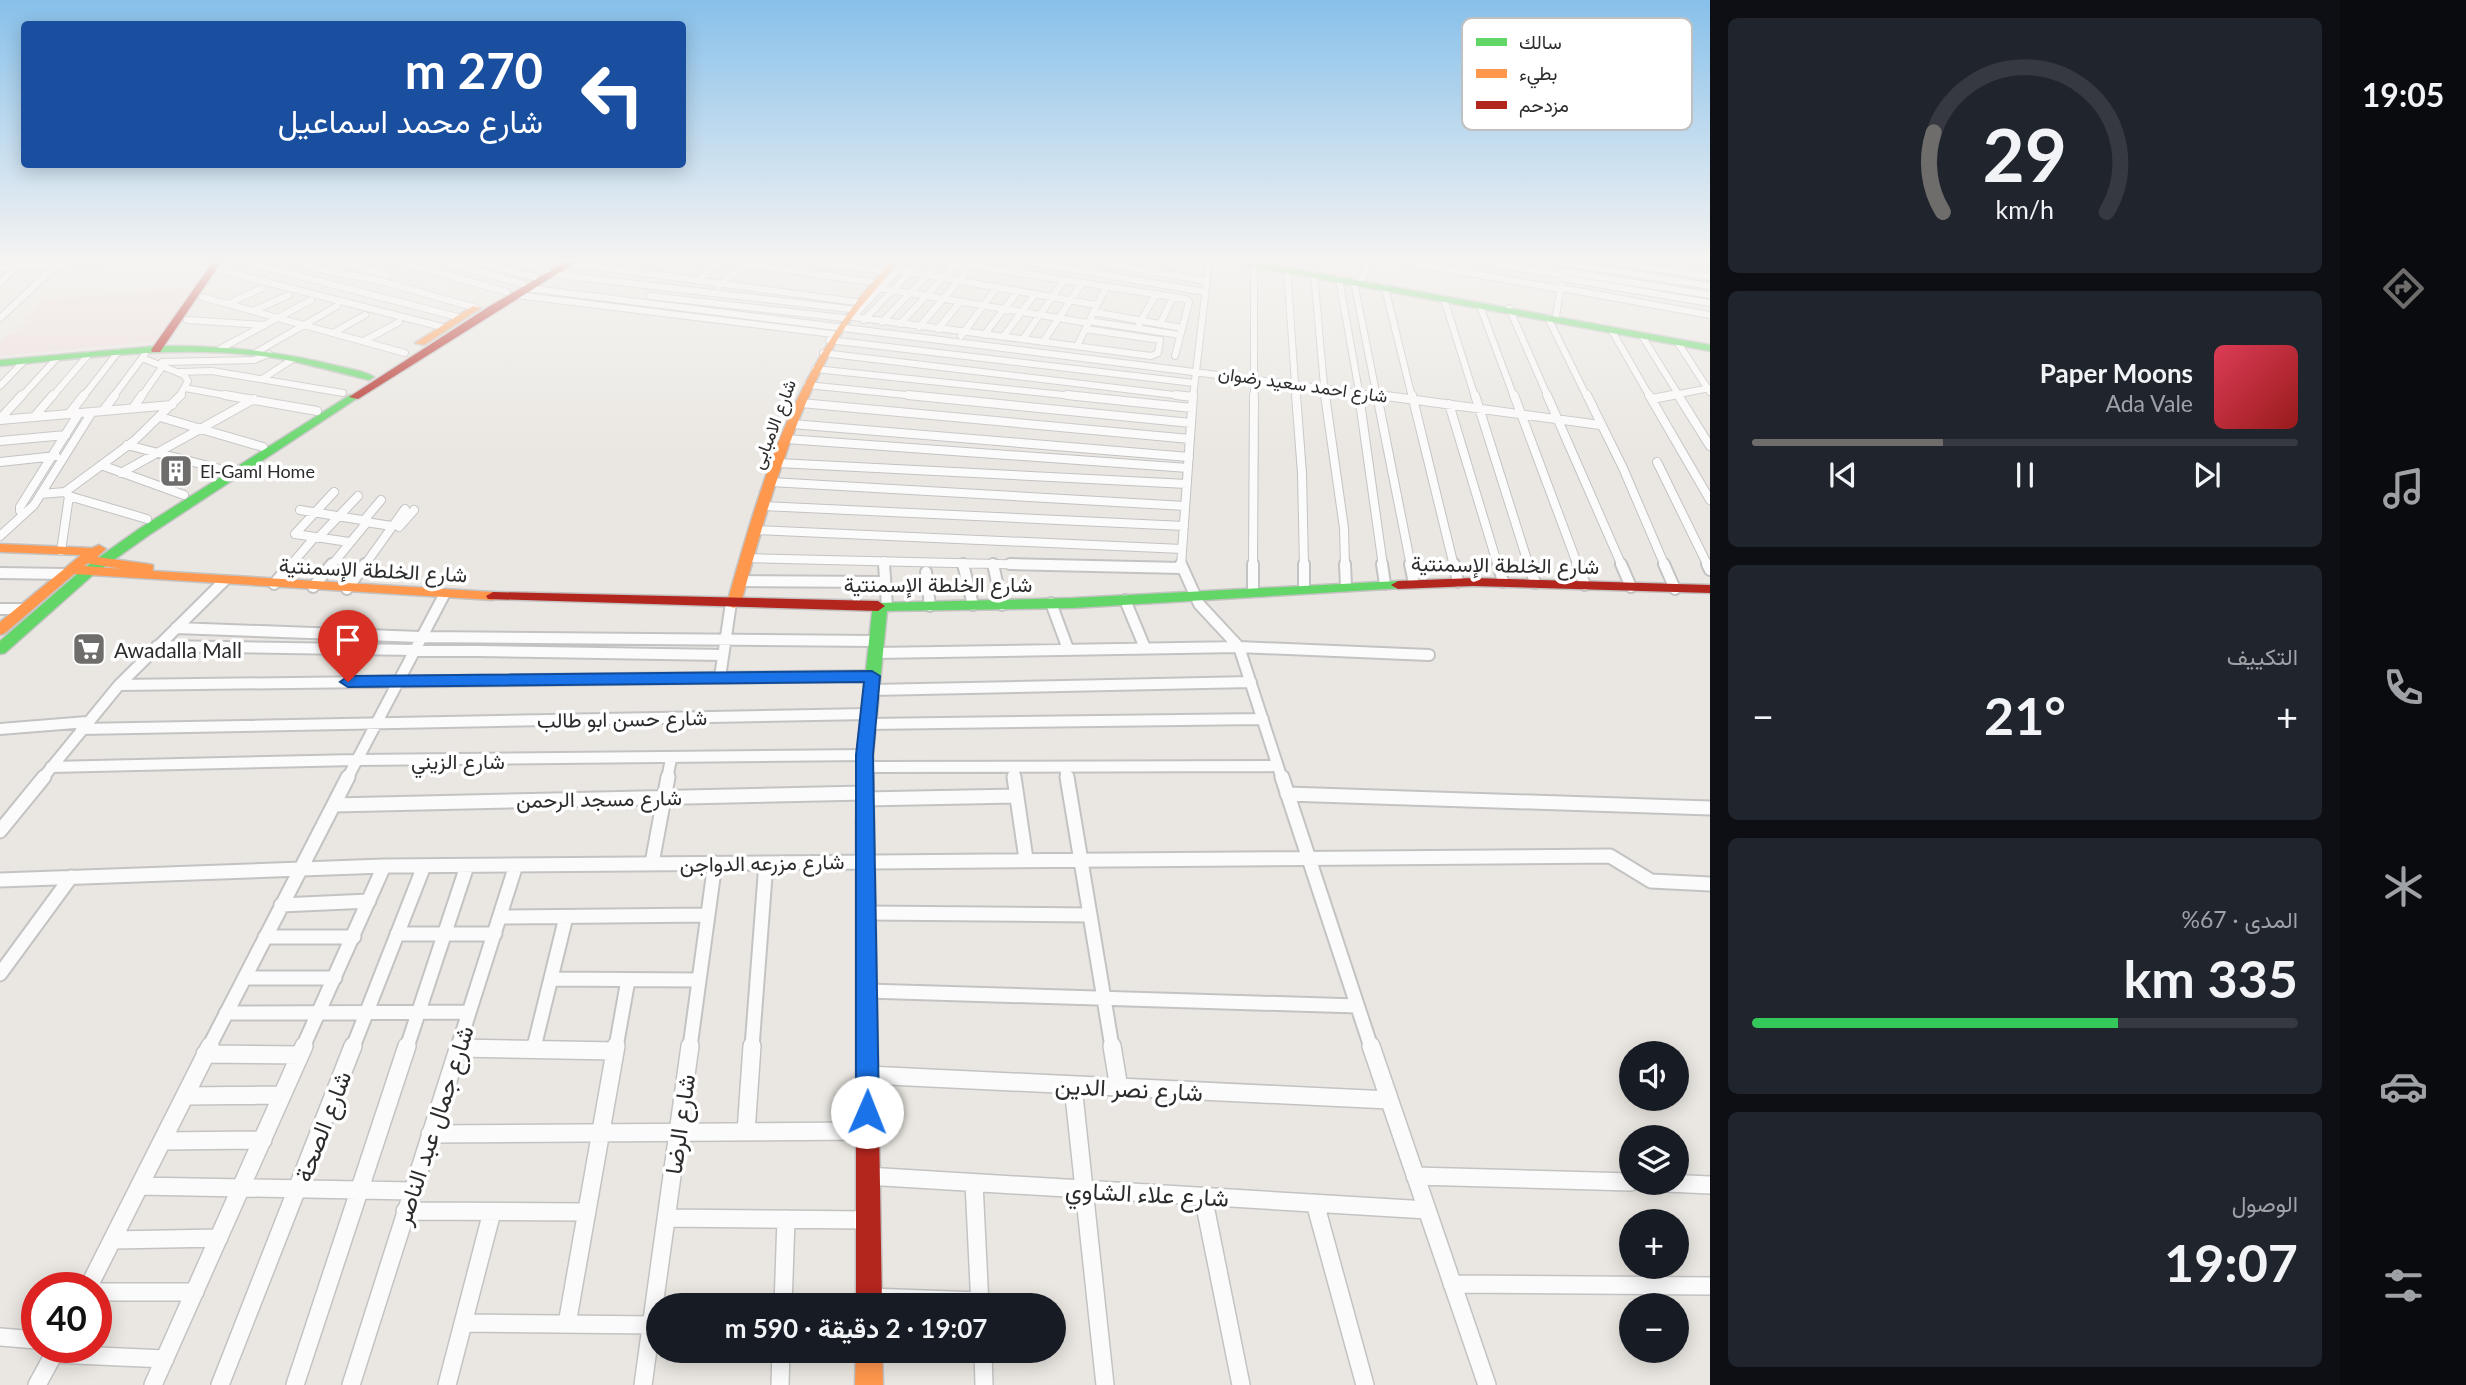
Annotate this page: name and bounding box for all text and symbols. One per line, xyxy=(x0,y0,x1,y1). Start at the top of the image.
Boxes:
legend xyxy=(1462,18,1692,130)
text: سالك xyxy=(1519,30,1562,53)
text: 270 m xyxy=(405,41,543,99)
icon: left xyxy=(567,49,658,140)
text: بطيء xyxy=(1519,61,1557,89)
text: 19:05 xyxy=(2362,75,2444,114)
text: مزدحم xyxy=(1519,93,1569,118)
text: شارع محمد اسماعيل xyxy=(278,101,543,140)
text: 29 xyxy=(1983,110,2067,198)
text: km/h xyxy=(1996,194,2054,224)
icon: directions xyxy=(2379,264,2428,313)
text: Paper Moons xyxy=(2040,357,2193,389)
street label: شارع احمد سعيد رضوان xyxy=(1217,361,1389,409)
street label: شارع الامبابى xyxy=(746,376,802,473)
text: Ada Vale xyxy=(2105,389,2193,417)
building icon: El-Gaml Home xyxy=(157,452,195,490)
icon: previous xyxy=(1824,456,1862,494)
icon: pause xyxy=(2006,456,2044,494)
icon: next xyxy=(2188,456,2226,494)
place label: El-Gaml Home xyxy=(200,460,315,482)
icon: music xyxy=(2379,464,2428,513)
street label: شارع الخلطة الإسمنتية xyxy=(1411,550,1599,581)
street label: شارع الخلطة الإسمنتية xyxy=(278,552,468,589)
street label: شارع الخلطة الإسمنتية xyxy=(844,571,1032,599)
pin xyxy=(318,610,378,682)
icon: arrive xyxy=(329,621,367,659)
supermarket icon: Awadalla Mall xyxy=(70,630,108,668)
place label: Awadalla Mall xyxy=(114,637,242,662)
text: التكييف xyxy=(2227,642,2298,670)
icon: phone xyxy=(2379,663,2428,712)
text: 21° xyxy=(1984,684,2066,746)
text: − xyxy=(1752,693,1774,739)
text: + xyxy=(2276,693,2298,739)
street label: شارع حسن ابو طالب xyxy=(537,704,707,735)
street label: شارع الزيني xyxy=(411,748,505,779)
street label: شارع مسجد الرحمن xyxy=(516,784,682,815)
street label: شارع مزرعه الدواجن xyxy=(679,848,845,879)
icon: climate xyxy=(2379,862,2428,911)
text: المدى · 67% xyxy=(2182,905,2298,933)
text: 335 km xyxy=(2124,947,2298,1009)
street label: شارع جمال عبد الناصر xyxy=(387,1022,482,1230)
map controls xyxy=(1619,1041,1689,1363)
button: sound xyxy=(1619,1041,1689,1111)
icon: car xyxy=(2379,1062,2428,1111)
street label: شارع الصحة xyxy=(288,1066,359,1187)
street label: شارع نصر الدين xyxy=(1054,1070,1204,1109)
street label: شارع الرضا xyxy=(658,1072,703,1176)
position arrow xyxy=(830,1075,904,1149)
button: layers xyxy=(1619,1125,1689,1195)
street label: شارع علاء الشاوي xyxy=(1064,1174,1230,1218)
text: الوصول xyxy=(2232,1189,2298,1217)
button: + xyxy=(1619,1209,1689,1279)
text: 19:07 xyxy=(2164,1231,2298,1293)
icon: filters xyxy=(2379,1261,2428,1310)
speed limit sign: 40 xyxy=(21,1272,112,1363)
button: − xyxy=(1619,1293,1689,1363)
text: 19:07 · 2 دقيقة · 590 m xyxy=(725,1312,987,1344)

